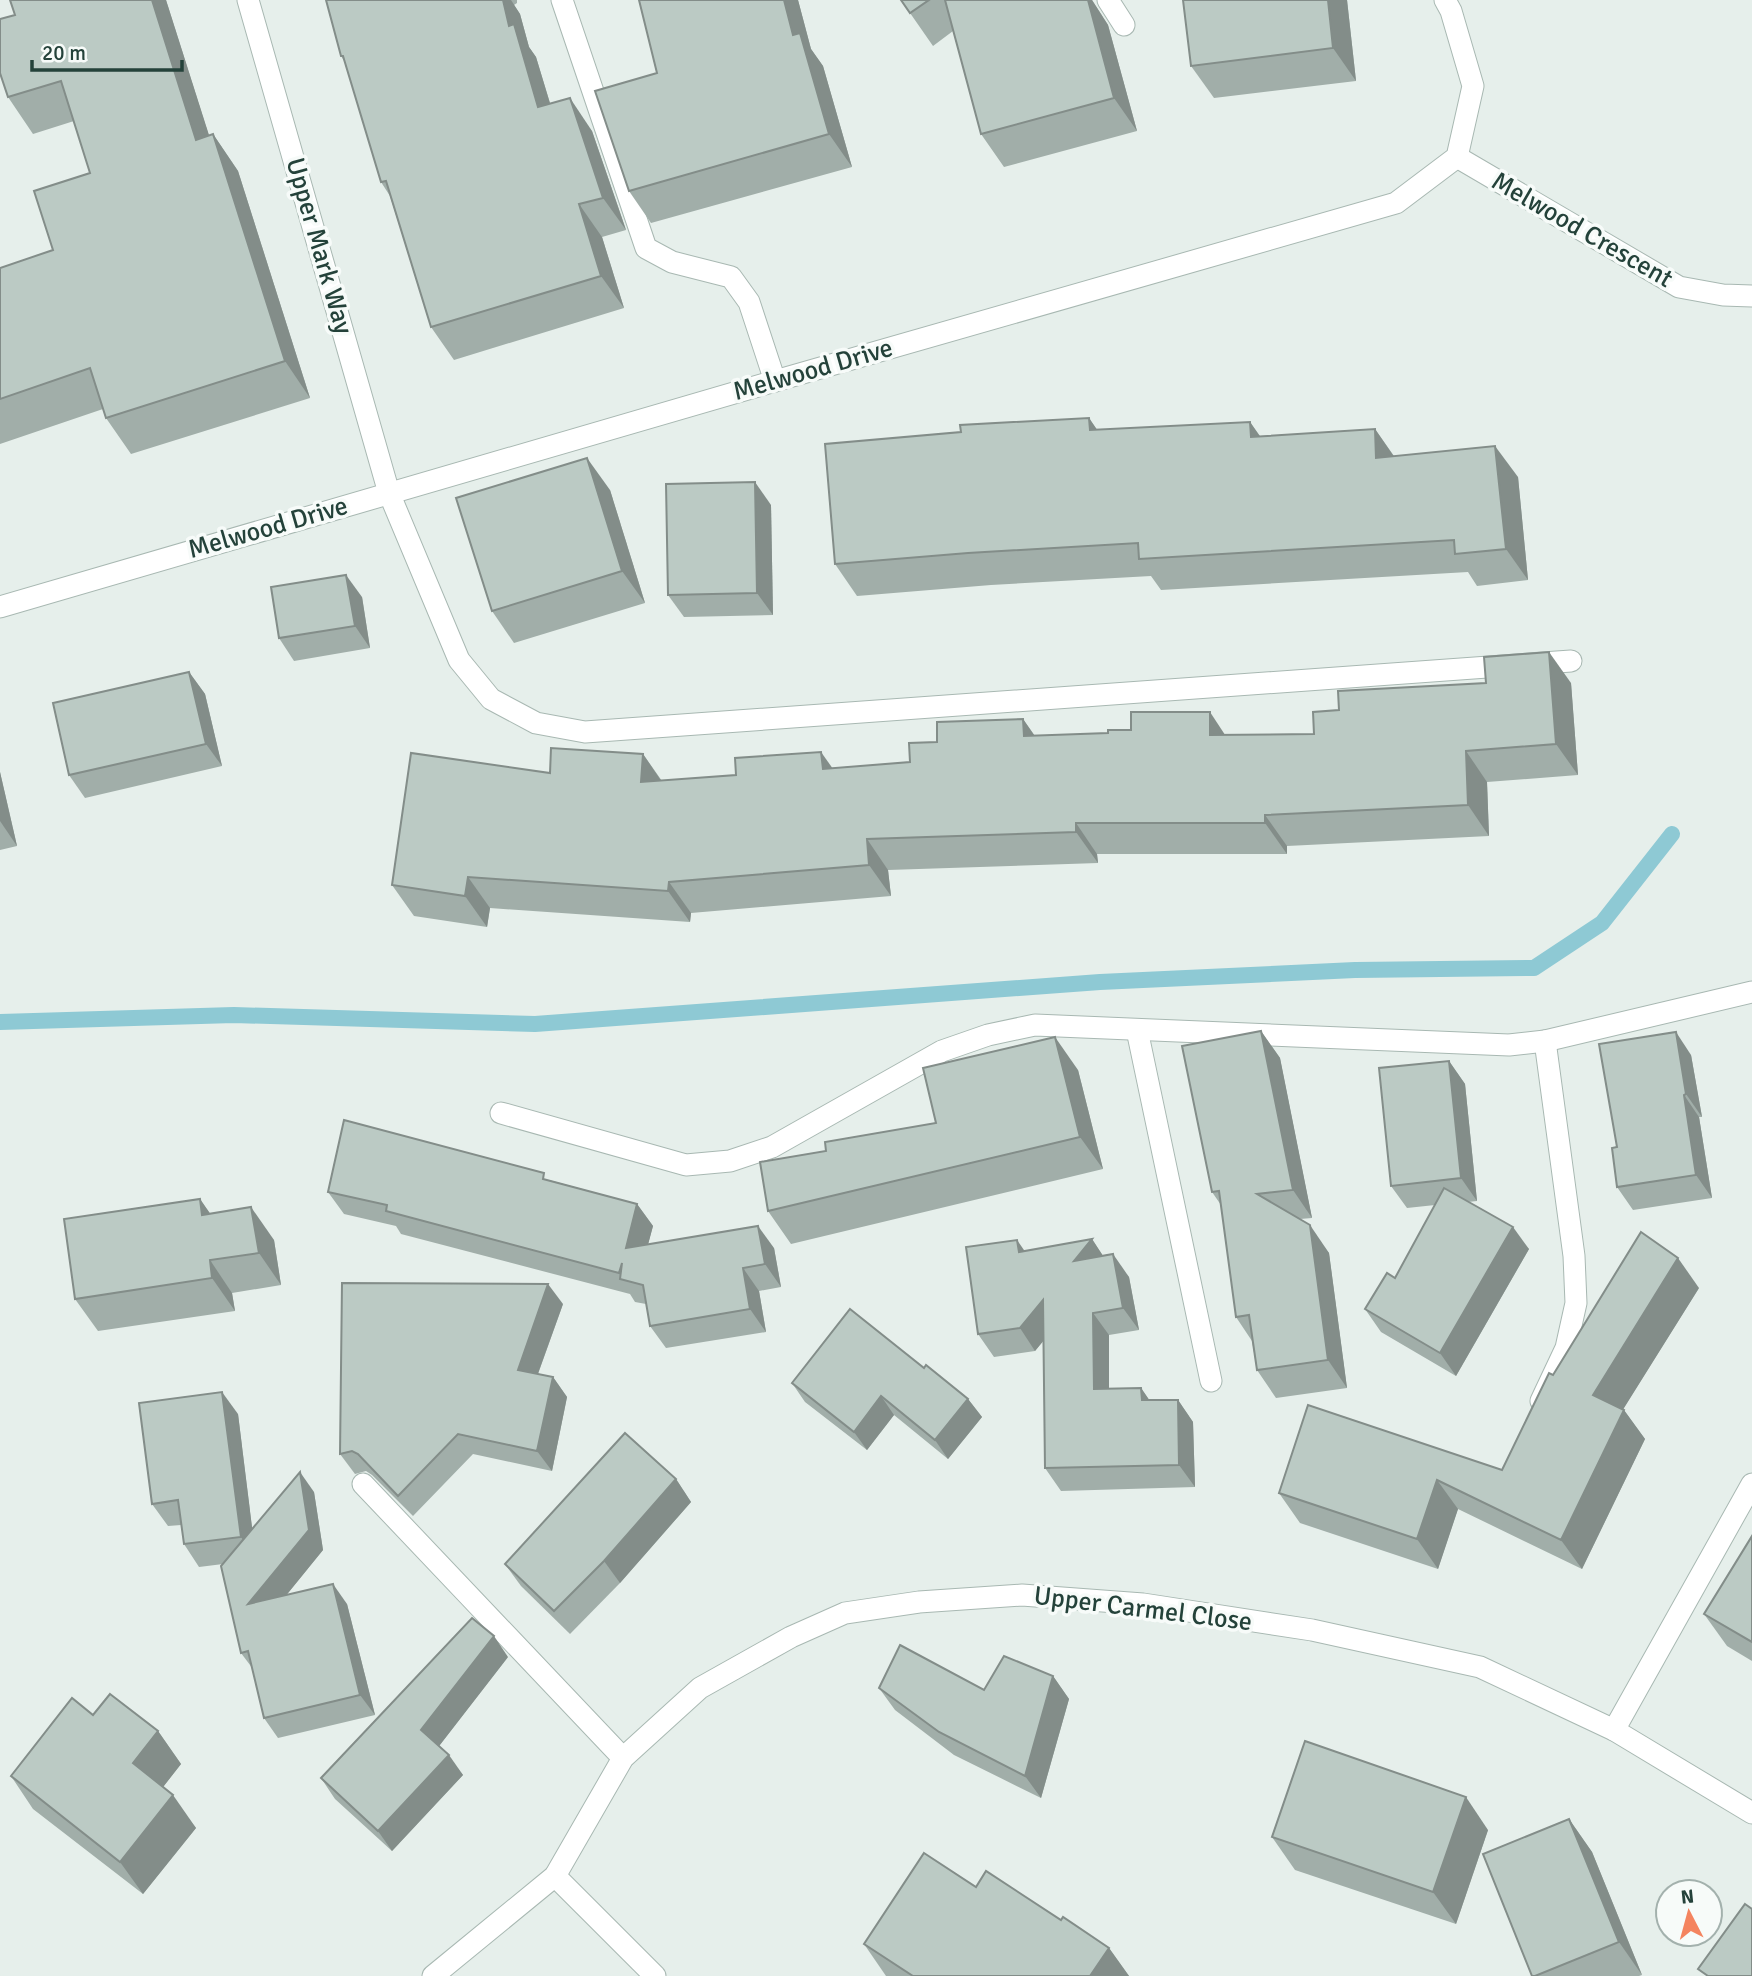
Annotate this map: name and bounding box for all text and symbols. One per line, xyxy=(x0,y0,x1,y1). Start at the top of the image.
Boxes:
scale bar xyxy=(32,28,182,72)
text: 20 m xyxy=(42,40,86,66)
street label: Upper Mark Way xyxy=(279,154,359,338)
street label: Melwood Crescent xyxy=(1486,165,1678,295)
street label: Melwood Drive xyxy=(729,332,897,408)
street label: Melwood Drive xyxy=(184,490,352,566)
street label: Upper Carmel Close xyxy=(1032,1580,1254,1638)
north arrow xyxy=(1654,1878,1724,1948)
text: N xyxy=(1680,1884,1695,1910)

